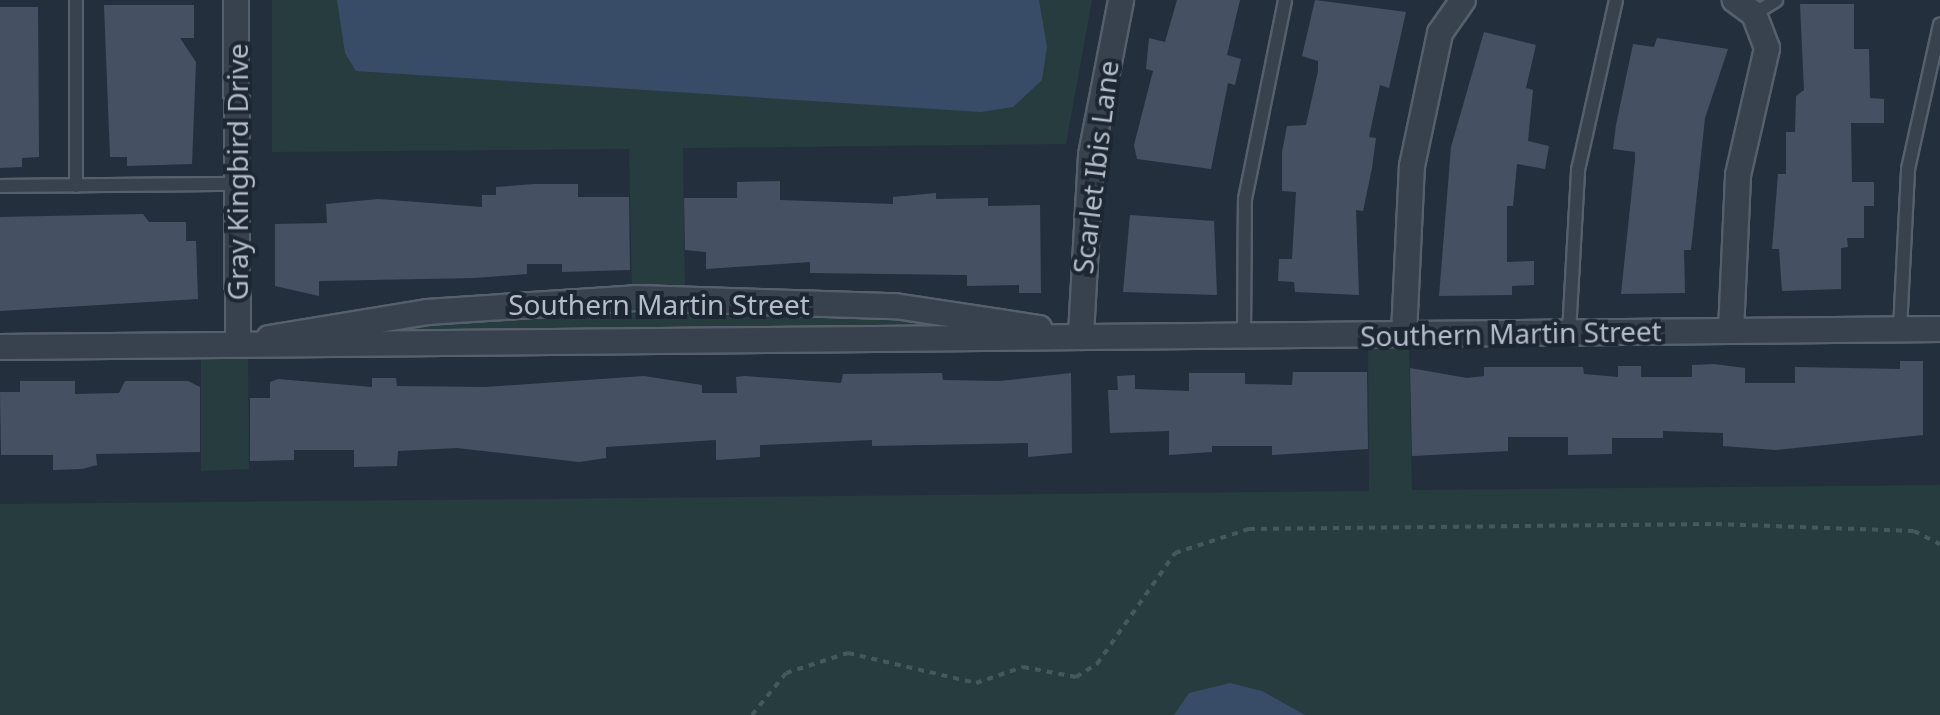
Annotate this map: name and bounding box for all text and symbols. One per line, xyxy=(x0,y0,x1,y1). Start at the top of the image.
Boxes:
street label: Gray Kingbird Drive xyxy=(220,44,254,300)
street label: Scarlet Ibis Lane xyxy=(1065,58,1125,276)
street label: Southern Martin Street xyxy=(508,287,810,321)
street label: Southern Martin Street xyxy=(1360,314,1662,352)

